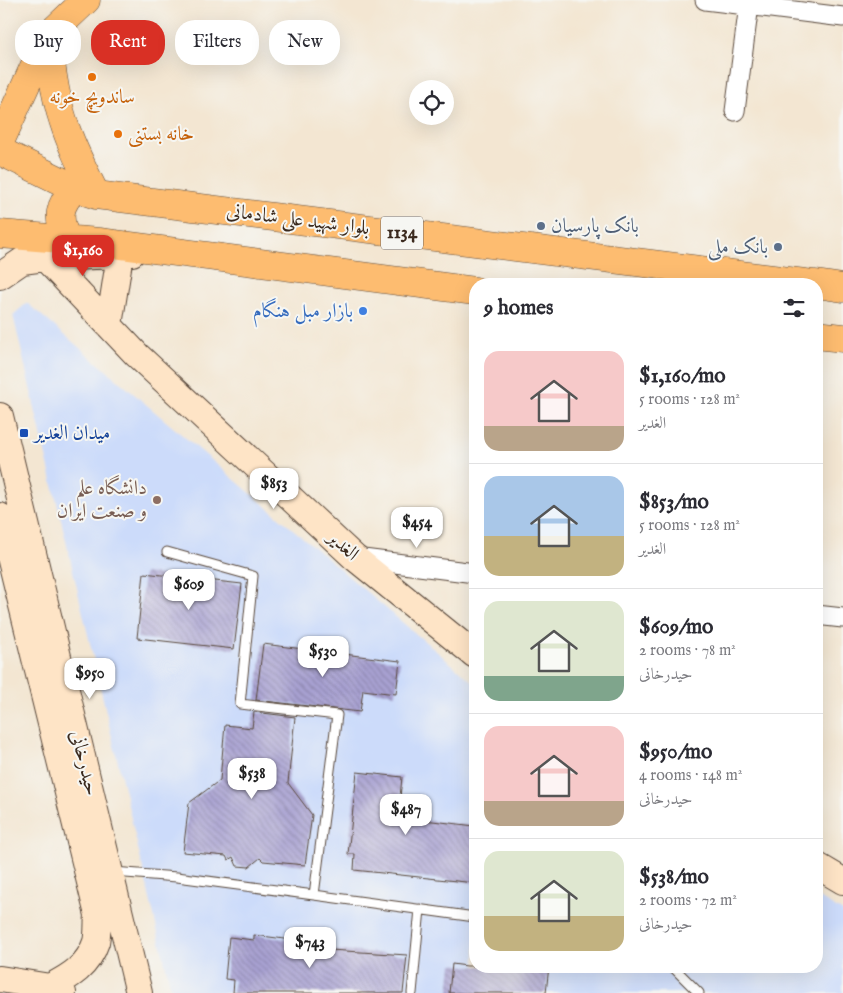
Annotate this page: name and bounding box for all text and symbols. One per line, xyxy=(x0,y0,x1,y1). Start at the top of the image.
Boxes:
chip: Buy xyxy=(15,20,81,65)
chip: Rent xyxy=(91,20,165,65)
chip: Filters xyxy=(175,20,259,65)
chip: New xyxy=(269,20,340,65)
marker: ساندویچ خونه xyxy=(86,71,98,83)
map controls xyxy=(409,80,454,125)
button: locate xyxy=(409,80,454,125)
place label: ساندویچ خونه xyxy=(49,85,135,113)
place label: خانه بستنی xyxy=(128,122,194,148)
marker: خانه بستنی xyxy=(112,128,124,140)
street label: بلوار شهید علی شادمانی xyxy=(225,199,371,242)
place label: بانک پارسیان xyxy=(551,214,639,240)
road number: 1134 xyxy=(381,217,423,250)
marker: بانک پارسیان xyxy=(535,220,547,232)
pin: $1,160 xyxy=(42,234,124,277)
place label: بانک ملی xyxy=(708,235,768,261)
text: $1,160 xyxy=(63,241,103,261)
marker: بانک ملی xyxy=(772,241,784,253)
icon: filters xyxy=(780,294,808,322)
text: 9 homes xyxy=(484,295,553,322)
place label: بازار مبل هنگام xyxy=(253,297,353,328)
marker: بازار مبل هنگام xyxy=(357,305,369,317)
text: $1,160/mo xyxy=(639,363,726,390)
icon: home xyxy=(524,371,584,431)
text: 5 rooms · 128 m² xyxy=(639,390,740,410)
text: الغدیر xyxy=(639,414,666,434)
place label: میدان الغدیر xyxy=(32,421,110,446)
marker: میدان الغدیر xyxy=(18,427,30,439)
pin: $853 xyxy=(244,468,304,510)
place label: دانشگاه علم و صنعت ایران xyxy=(57,474,147,524)
text: $853 xyxy=(261,474,287,494)
text: $853/mo xyxy=(639,489,709,516)
marker: دانشگاه علم و صنعت ایران xyxy=(151,494,163,506)
icon: home xyxy=(524,496,584,556)
pin: $454 xyxy=(387,506,447,549)
text: $454 xyxy=(402,513,432,533)
text: 5 rooms · 128 m² xyxy=(639,516,740,536)
street label: الغدیر xyxy=(320,524,364,567)
text: الغدیر xyxy=(639,540,666,560)
pin: $609 xyxy=(159,568,219,611)
text: $609 xyxy=(174,575,204,595)
text: $609/mo xyxy=(639,614,713,641)
icon: home xyxy=(524,621,584,681)
pin: $530 xyxy=(293,636,353,678)
text: 2 rooms · 78 m² xyxy=(639,641,736,661)
text: $530 xyxy=(309,642,337,662)
pin: $950 xyxy=(60,658,120,700)
text: $950 xyxy=(75,664,105,684)
text: حیدرخانی xyxy=(639,665,692,685)
street label: حیدرخانی xyxy=(64,728,104,798)
text: $950/mo xyxy=(639,739,712,766)
icon: home xyxy=(524,746,584,806)
pin: $538 xyxy=(222,758,282,800)
text: $538 xyxy=(239,764,265,784)
text: 4 rooms · 148 m² xyxy=(639,766,742,786)
text: حیدرخانی xyxy=(639,790,692,810)
pin: $487 xyxy=(376,794,436,836)
text: $487 xyxy=(391,800,421,820)
text: $538/mo xyxy=(639,864,709,891)
icon: home xyxy=(524,871,584,931)
text: 2 rooms · 72 m² xyxy=(639,891,737,911)
text: حیدرخانی xyxy=(639,915,692,935)
pin: $743 xyxy=(280,926,340,969)
text: $743 xyxy=(295,933,325,953)

